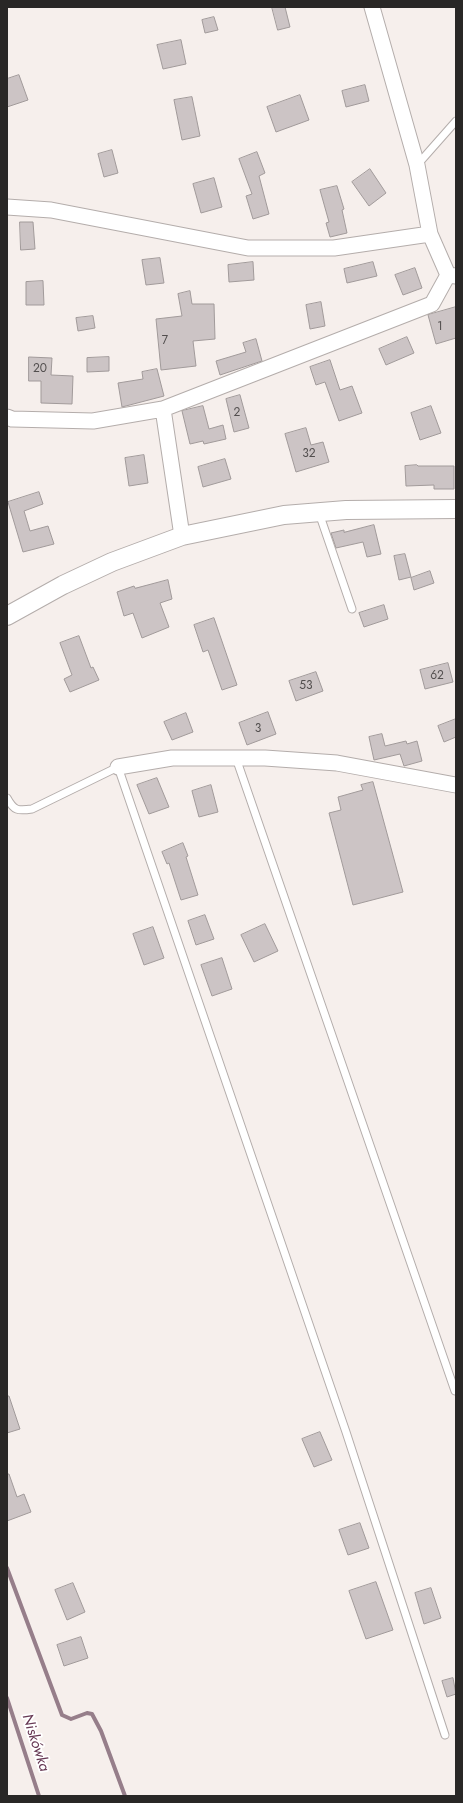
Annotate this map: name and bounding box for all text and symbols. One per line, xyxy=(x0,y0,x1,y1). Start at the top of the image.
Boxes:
house number: 1 xyxy=(437,320,443,334)
house number: 7 xyxy=(162,334,168,348)
house number: 20 xyxy=(33,362,47,376)
house number: 2 xyxy=(234,406,240,420)
house number: 32 xyxy=(302,447,316,461)
house number: 62 xyxy=(430,669,444,683)
house number: 53 xyxy=(299,679,313,693)
house number: 3 xyxy=(255,722,261,736)
water label: Niskówka xyxy=(17,1712,53,1774)

